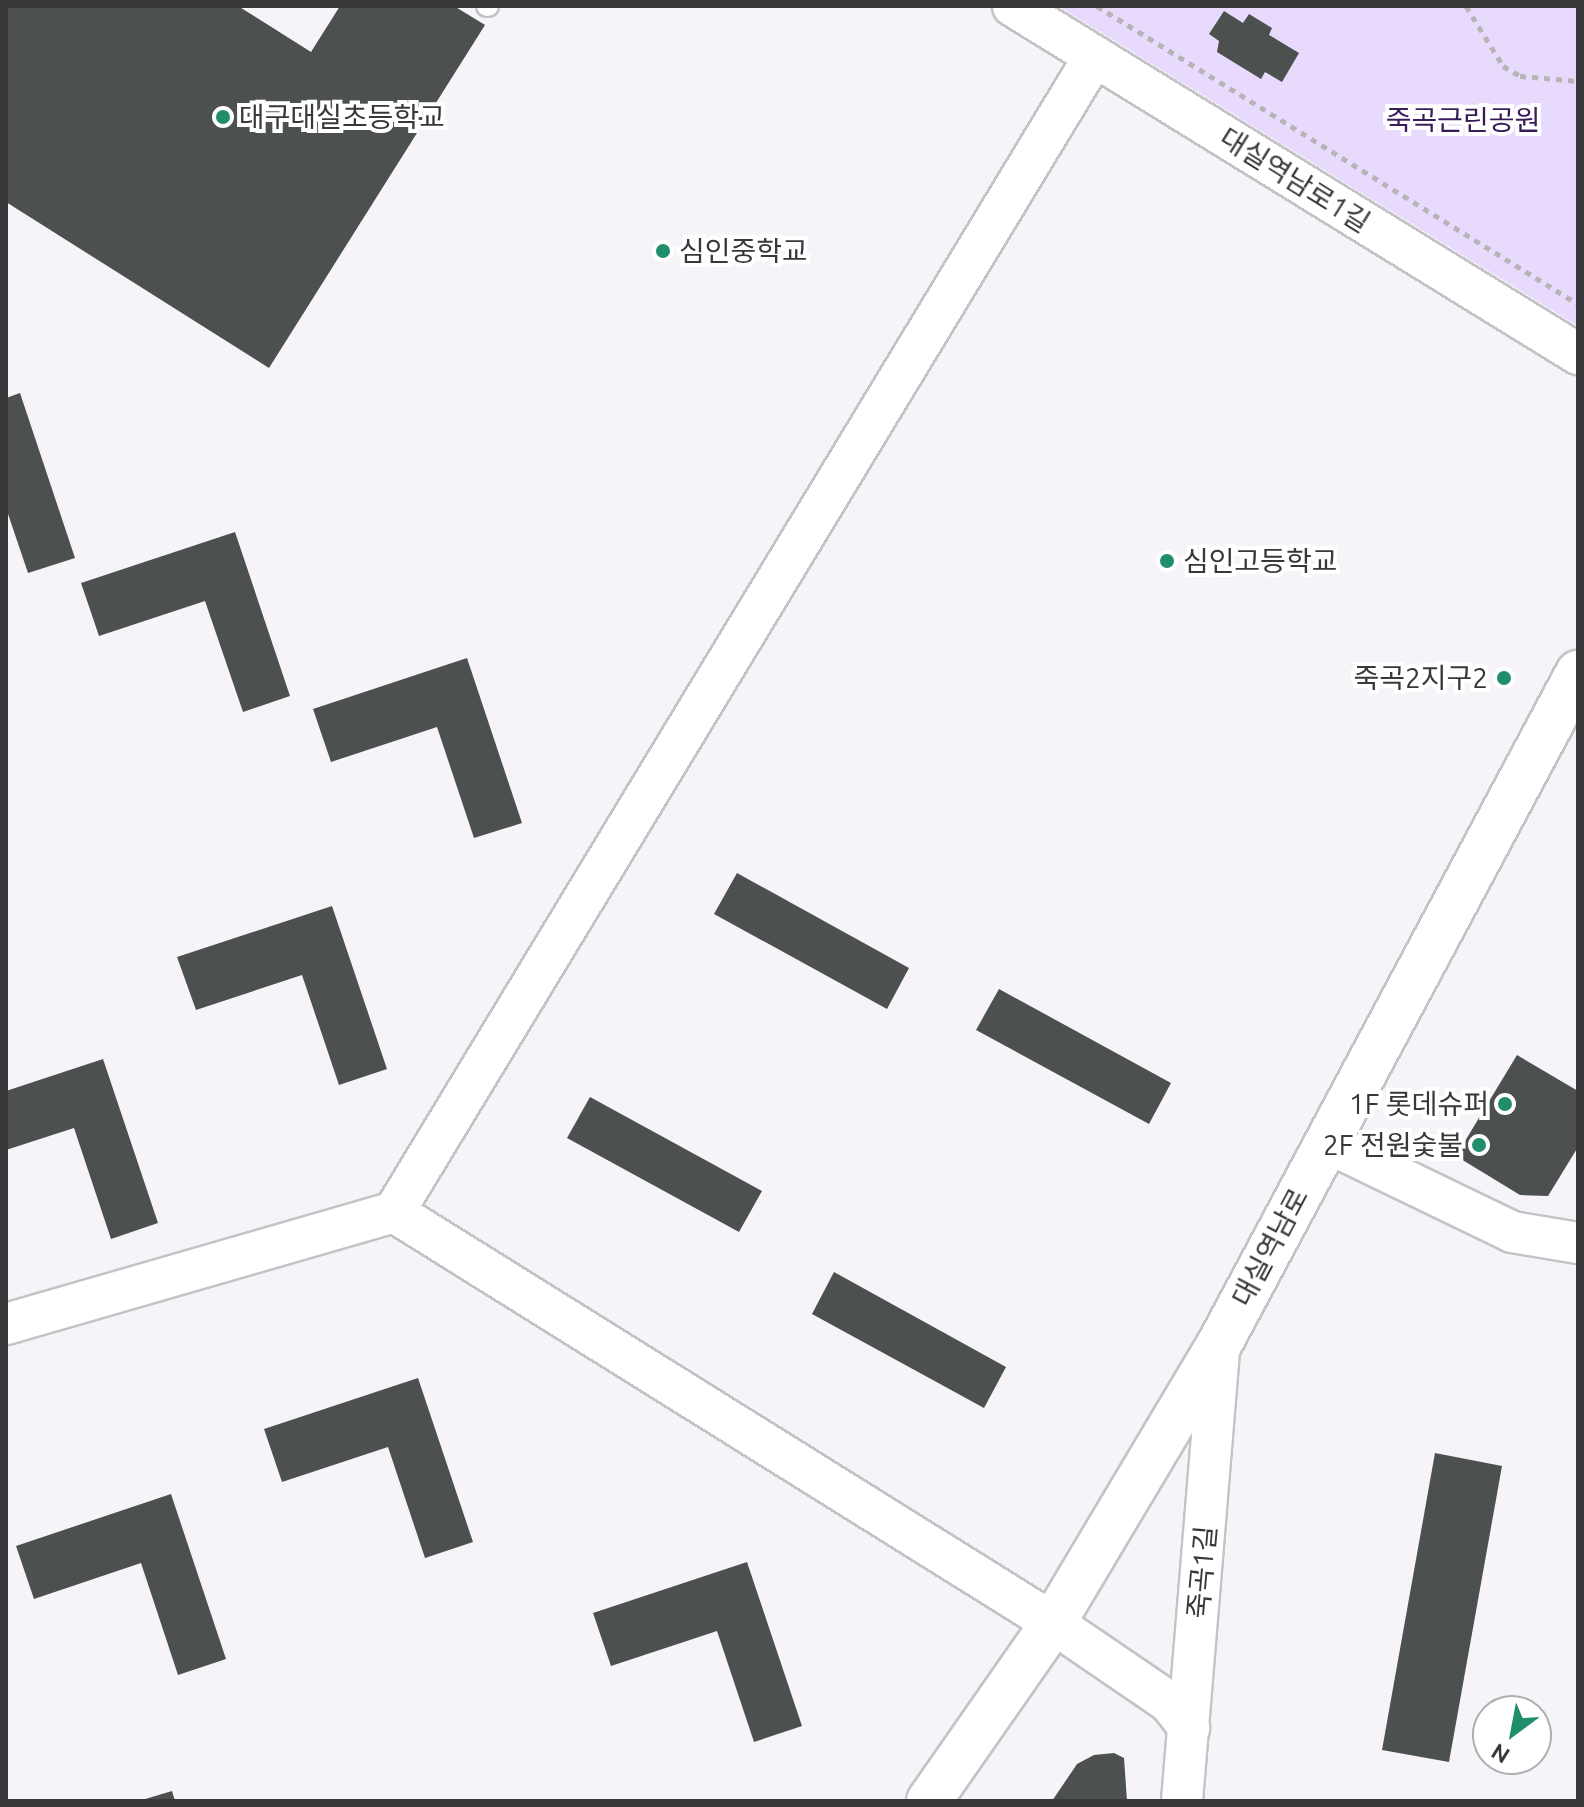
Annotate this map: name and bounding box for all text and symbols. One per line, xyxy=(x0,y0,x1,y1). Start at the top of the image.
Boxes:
place label: 대구대실초등학교 xyxy=(239,100,445,134)
park label: 죽곡근린공원 xyxy=(1386,103,1540,137)
marker: 대구대실초등학교 xyxy=(214,108,232,126)
street label: 대실역남로1길 xyxy=(1214,121,1376,239)
place label: 심인중학교 xyxy=(679,234,808,268)
marker: 심인중학교 xyxy=(654,242,672,260)
place label: 심인고등학교 xyxy=(1183,544,1338,578)
marker: 심인고등학교 xyxy=(1158,552,1176,570)
place label: 죽곡2지구2 xyxy=(1353,661,1488,695)
marker: 죽곡2지구2 xyxy=(1495,669,1513,687)
place label: 1F 롯데슈퍼 xyxy=(1349,1087,1489,1121)
marker: 1F 롯데슈퍼 xyxy=(1496,1095,1514,1113)
place label: 2F 전원숯불 xyxy=(1323,1128,1463,1162)
marker: 2F 전원숯불 xyxy=(1470,1136,1488,1154)
street label: 대실역남로 xyxy=(1225,1182,1315,1312)
street label: 죽곡1길 xyxy=(1181,1524,1223,1620)
north arrow xyxy=(1472,1695,1552,1775)
text: N xyxy=(1486,1739,1514,1769)

